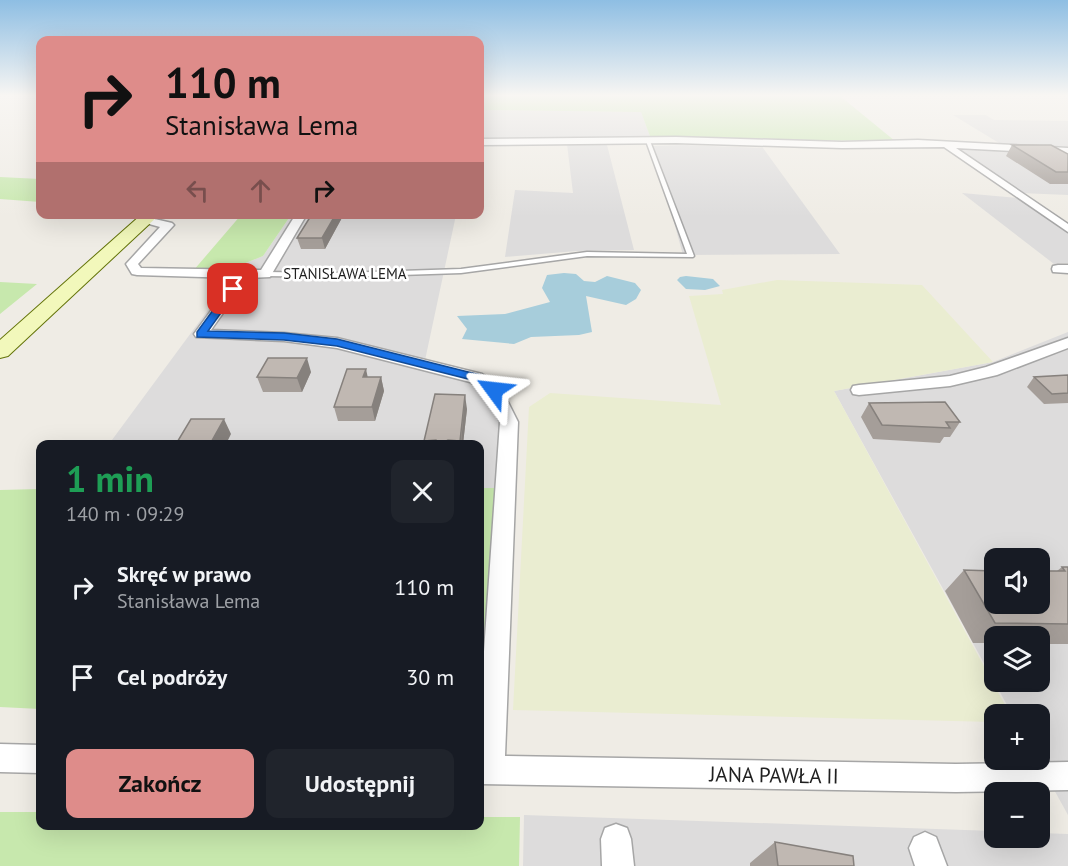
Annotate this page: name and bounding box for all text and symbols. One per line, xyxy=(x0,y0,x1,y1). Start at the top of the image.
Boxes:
text: 110 m xyxy=(165,55,281,110)
icon: right xyxy=(66,60,144,138)
text: Stanisława Lema xyxy=(165,108,358,142)
icon: left xyxy=(181,174,214,207)
icon: ahead xyxy=(244,174,277,207)
icon: right xyxy=(307,174,340,207)
pin xyxy=(207,263,258,314)
street label: STANISŁAWA LEMA xyxy=(283,264,407,283)
icon: arrive xyxy=(216,272,249,305)
position arrow xyxy=(462,358,526,422)
text: 1 min xyxy=(66,455,154,502)
button: close xyxy=(391,460,454,523)
text: 140 m · 09:29 xyxy=(66,501,184,527)
map controls xyxy=(984,548,1050,848)
button: sound xyxy=(984,548,1050,614)
text: Skręć w prawo xyxy=(117,560,251,588)
icon: right xyxy=(66,571,99,604)
text: 110 m xyxy=(394,573,454,601)
text: Stanisława Lema xyxy=(117,588,260,614)
button: layers xyxy=(984,626,1050,692)
icon: arrive xyxy=(66,661,99,694)
text: Cel podróży xyxy=(117,663,227,691)
text: 30 m xyxy=(406,663,454,691)
button: + xyxy=(984,704,1050,770)
button: Zakończ xyxy=(66,749,254,818)
button: Udostępnij xyxy=(266,749,454,818)
street label: JANA PAWŁA II xyxy=(708,760,839,790)
button: − xyxy=(984,782,1050,848)

